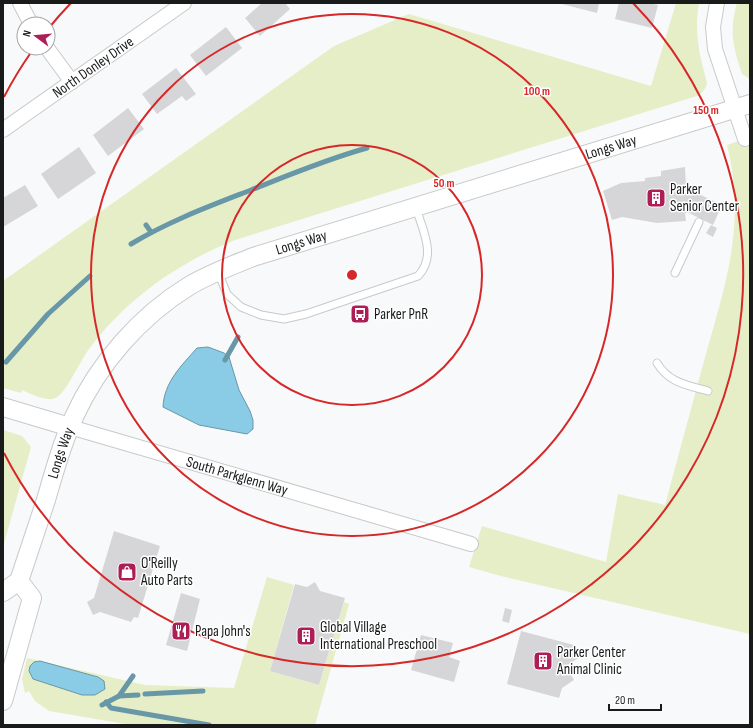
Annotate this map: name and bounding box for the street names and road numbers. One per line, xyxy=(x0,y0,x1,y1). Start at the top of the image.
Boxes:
street label: North Donley Drive xyxy=(49,32,138,102)
street label: Longs Way xyxy=(583,130,639,164)
street label: Longs Way xyxy=(273,226,329,259)
street label: Longs Way xyxy=(44,425,79,481)
street label: South Parkglenn Way xyxy=(184,452,290,500)

